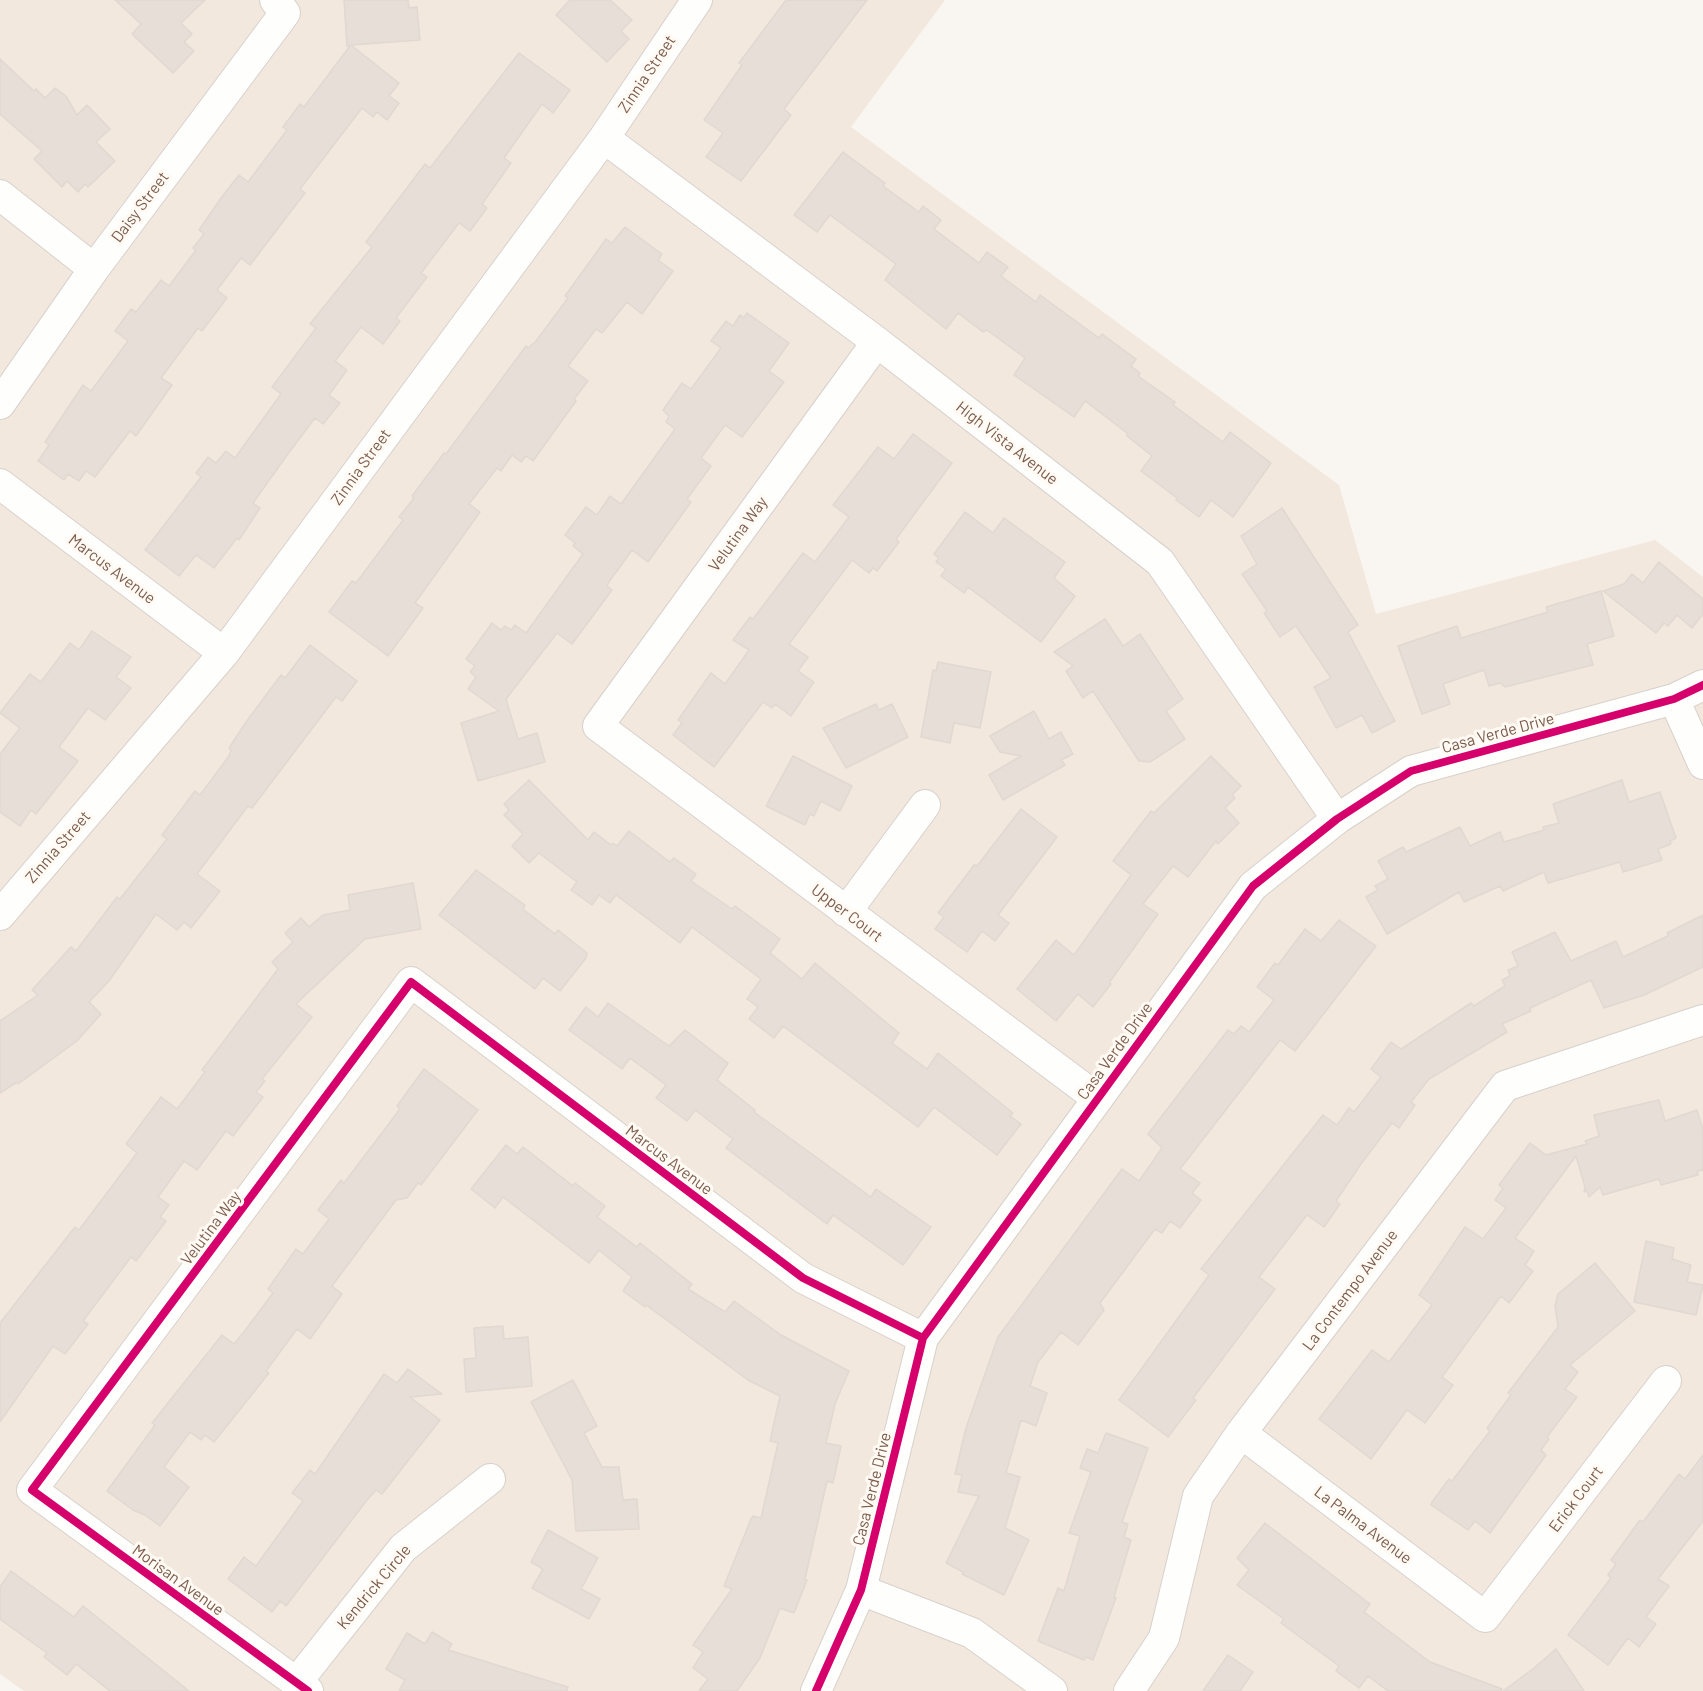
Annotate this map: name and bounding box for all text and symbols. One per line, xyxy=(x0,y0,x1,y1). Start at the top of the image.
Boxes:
street label: Zinnia Street xyxy=(614,32,680,116)
street label: Daisy Street xyxy=(107,168,173,246)
street label: High Vista Avenue xyxy=(952,397,1062,489)
street label: Zinnia Street xyxy=(327,425,395,509)
street label: Velutina Way xyxy=(704,493,772,575)
street label: Marcus Avenue xyxy=(65,530,159,608)
street label: Casa Verde Drive xyxy=(1440,709,1556,757)
street label: Zinnia Street xyxy=(21,807,95,887)
street label: Upper Court xyxy=(808,880,886,946)
street label: Casa Verde Drive xyxy=(1073,998,1157,1104)
street label: Marcus Avenue xyxy=(622,1121,716,1199)
street label: Velutina Way xyxy=(177,1187,245,1269)
street label: La Contempo Avenue xyxy=(1298,1226,1402,1354)
street label: Casa Verde Drive xyxy=(849,1430,895,1548)
street label: Erick Court xyxy=(1545,1462,1607,1536)
street label: La Palma Avenue xyxy=(1310,1482,1416,1568)
street label: Morisan Avenue xyxy=(128,1540,228,1620)
street label: Kendrick Circle xyxy=(333,1541,415,1633)

